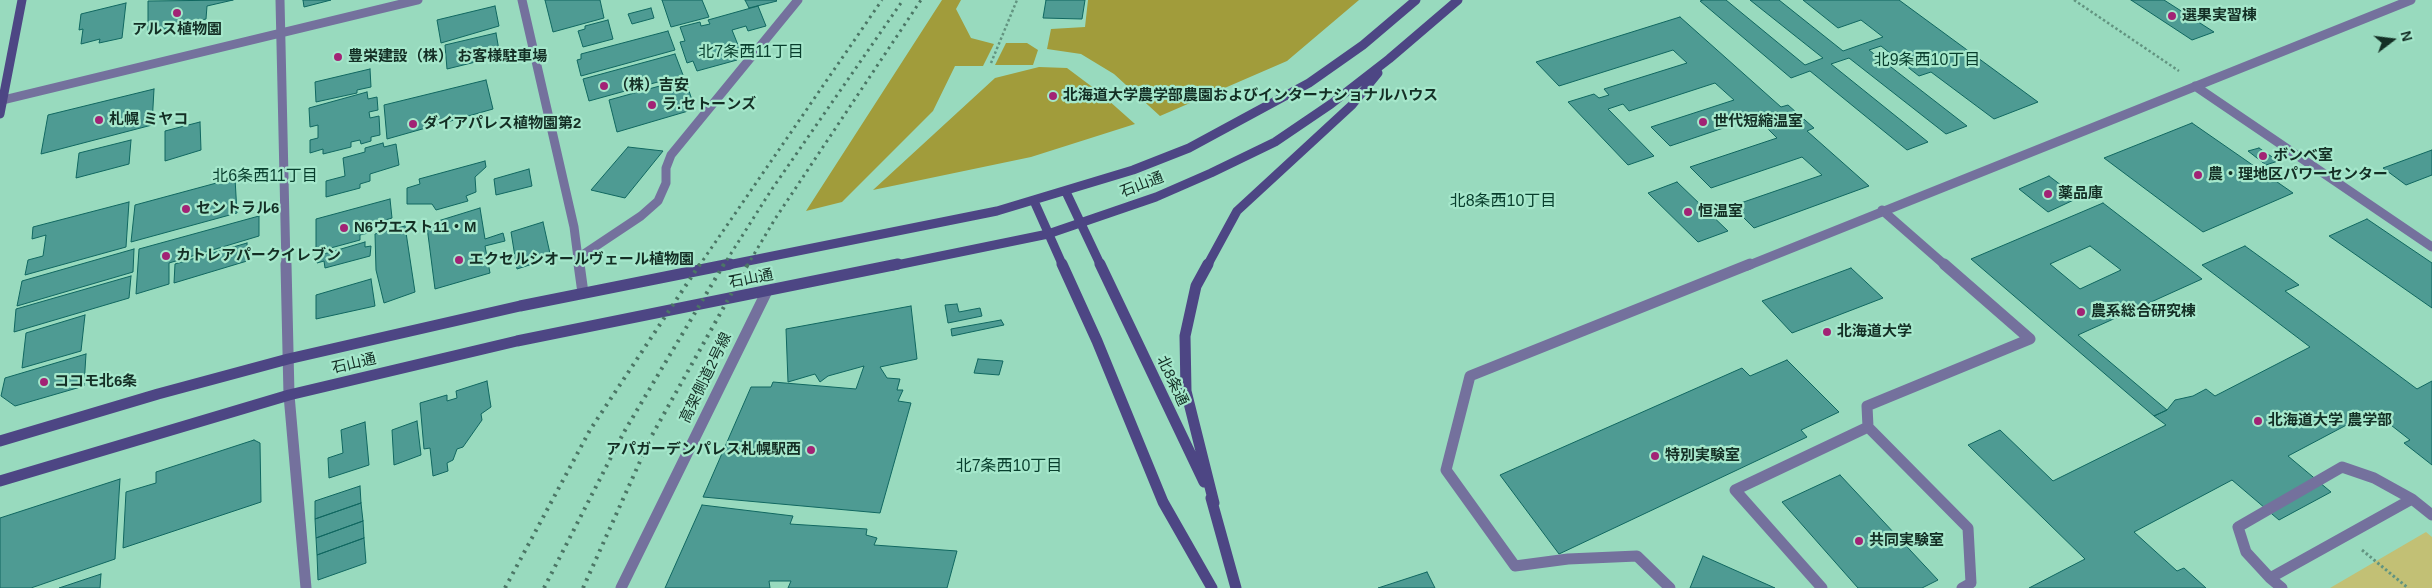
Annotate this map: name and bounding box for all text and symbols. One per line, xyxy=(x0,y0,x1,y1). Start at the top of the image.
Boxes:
marker: アルス植物園 xyxy=(171,7,183,19)
place label: 選果実習棟 xyxy=(2182,7,2257,25)
marker: 選果実習棟 xyxy=(2166,10,2178,22)
north arrow xyxy=(2367,15,2417,65)
place label: アルス植物園 xyxy=(132,21,222,39)
text: N xyxy=(2397,29,2416,43)
district label: 北7条西11丁目 xyxy=(698,43,804,63)
place label: 豊栄建設（株） お客様駐車場 xyxy=(348,48,547,66)
marker: 豊栄建設（株） お客様駐車場 xyxy=(332,51,344,63)
district label: 北9条西10丁目 xyxy=(1874,51,1980,71)
place label: （株）吉安 xyxy=(614,77,689,95)
marker: （株）吉安 xyxy=(598,80,610,92)
place label: 北海道大学農学部農園およびインターナショナルハウス xyxy=(1063,87,1438,105)
marker: 北海道大学農学部農園およびインターナショナルハウス xyxy=(1047,90,1059,102)
place label: ラ.セトーンズ xyxy=(662,96,756,114)
marker: ラ.セトーンズ xyxy=(646,99,658,111)
place label: 札幌 ミヤコ xyxy=(109,111,188,129)
place label: 世代短縮温室 xyxy=(1713,113,1803,131)
marker: 札幌 ミヤコ xyxy=(93,114,105,126)
place label: ダイアパレス植物園第2 xyxy=(423,115,581,133)
marker: 世代短縮温室 xyxy=(1697,116,1709,128)
marker: ダイアパレス植物園第2 xyxy=(407,118,419,130)
place label: ボンベ室 xyxy=(2273,147,2333,165)
marker: ボンベ室 xyxy=(2257,150,2269,162)
place label: 農・理地区パワーセンター xyxy=(2208,166,2388,184)
district label: 北6条西11丁目 xyxy=(212,167,318,187)
street label: 石山通 xyxy=(1118,169,1166,201)
marker: 農・理地区パワーセンター xyxy=(2192,169,2204,181)
place label: 薬品庫 xyxy=(2058,185,2103,203)
marker: 薬品庫 xyxy=(2042,188,2054,200)
district label: 北8条西10丁目 xyxy=(1450,192,1556,212)
place label: セントラル6 xyxy=(196,200,279,218)
marker: セントラル6 xyxy=(180,203,192,215)
place label: 恒温室 xyxy=(1698,203,1743,221)
marker: 恒温室 xyxy=(1682,206,1694,218)
place label: N6ウエスト11・M xyxy=(354,219,477,237)
marker: N6ウエスト11・M xyxy=(338,222,350,234)
place label: カトレアパークイレブン xyxy=(176,247,341,265)
marker: カトレアパークイレブン xyxy=(160,250,172,262)
place label: エクセルシオールヴェール植物園 xyxy=(469,251,694,269)
marker: エクセルシオールヴェール植物園 xyxy=(453,254,465,266)
street label: 石山通 xyxy=(727,266,775,292)
place label: 農系総合研究棟 xyxy=(2091,303,2196,321)
marker: 農系総合研究棟 xyxy=(2075,306,2087,318)
place label: 北海道大学 xyxy=(1837,323,1912,341)
marker: 北海道大学 xyxy=(1821,326,1833,338)
street label: 高架側道2号線 xyxy=(676,330,736,426)
street label: 石山通 xyxy=(330,350,378,378)
street label: 北8条通 xyxy=(1153,353,1191,409)
place label: ココモ北6条 xyxy=(54,373,137,391)
marker: ココモ北6条 xyxy=(38,376,50,388)
place label: 北海道大学 農学部 xyxy=(2268,412,2392,430)
marker: 北海道大学 農学部 xyxy=(2252,415,2264,427)
place label: アパガーデンパレス札幌駅西 xyxy=(606,441,801,459)
marker: アパガーデンパレス札幌駅西 xyxy=(805,444,817,456)
place label: 特別実験室 xyxy=(1665,447,1740,465)
marker: 特別実験室 xyxy=(1649,450,1661,462)
district label: 北7条西10丁目 xyxy=(956,457,1062,477)
place label: 共同実験室 xyxy=(1869,532,1944,550)
marker: 共同実験室 xyxy=(1853,535,1865,547)

